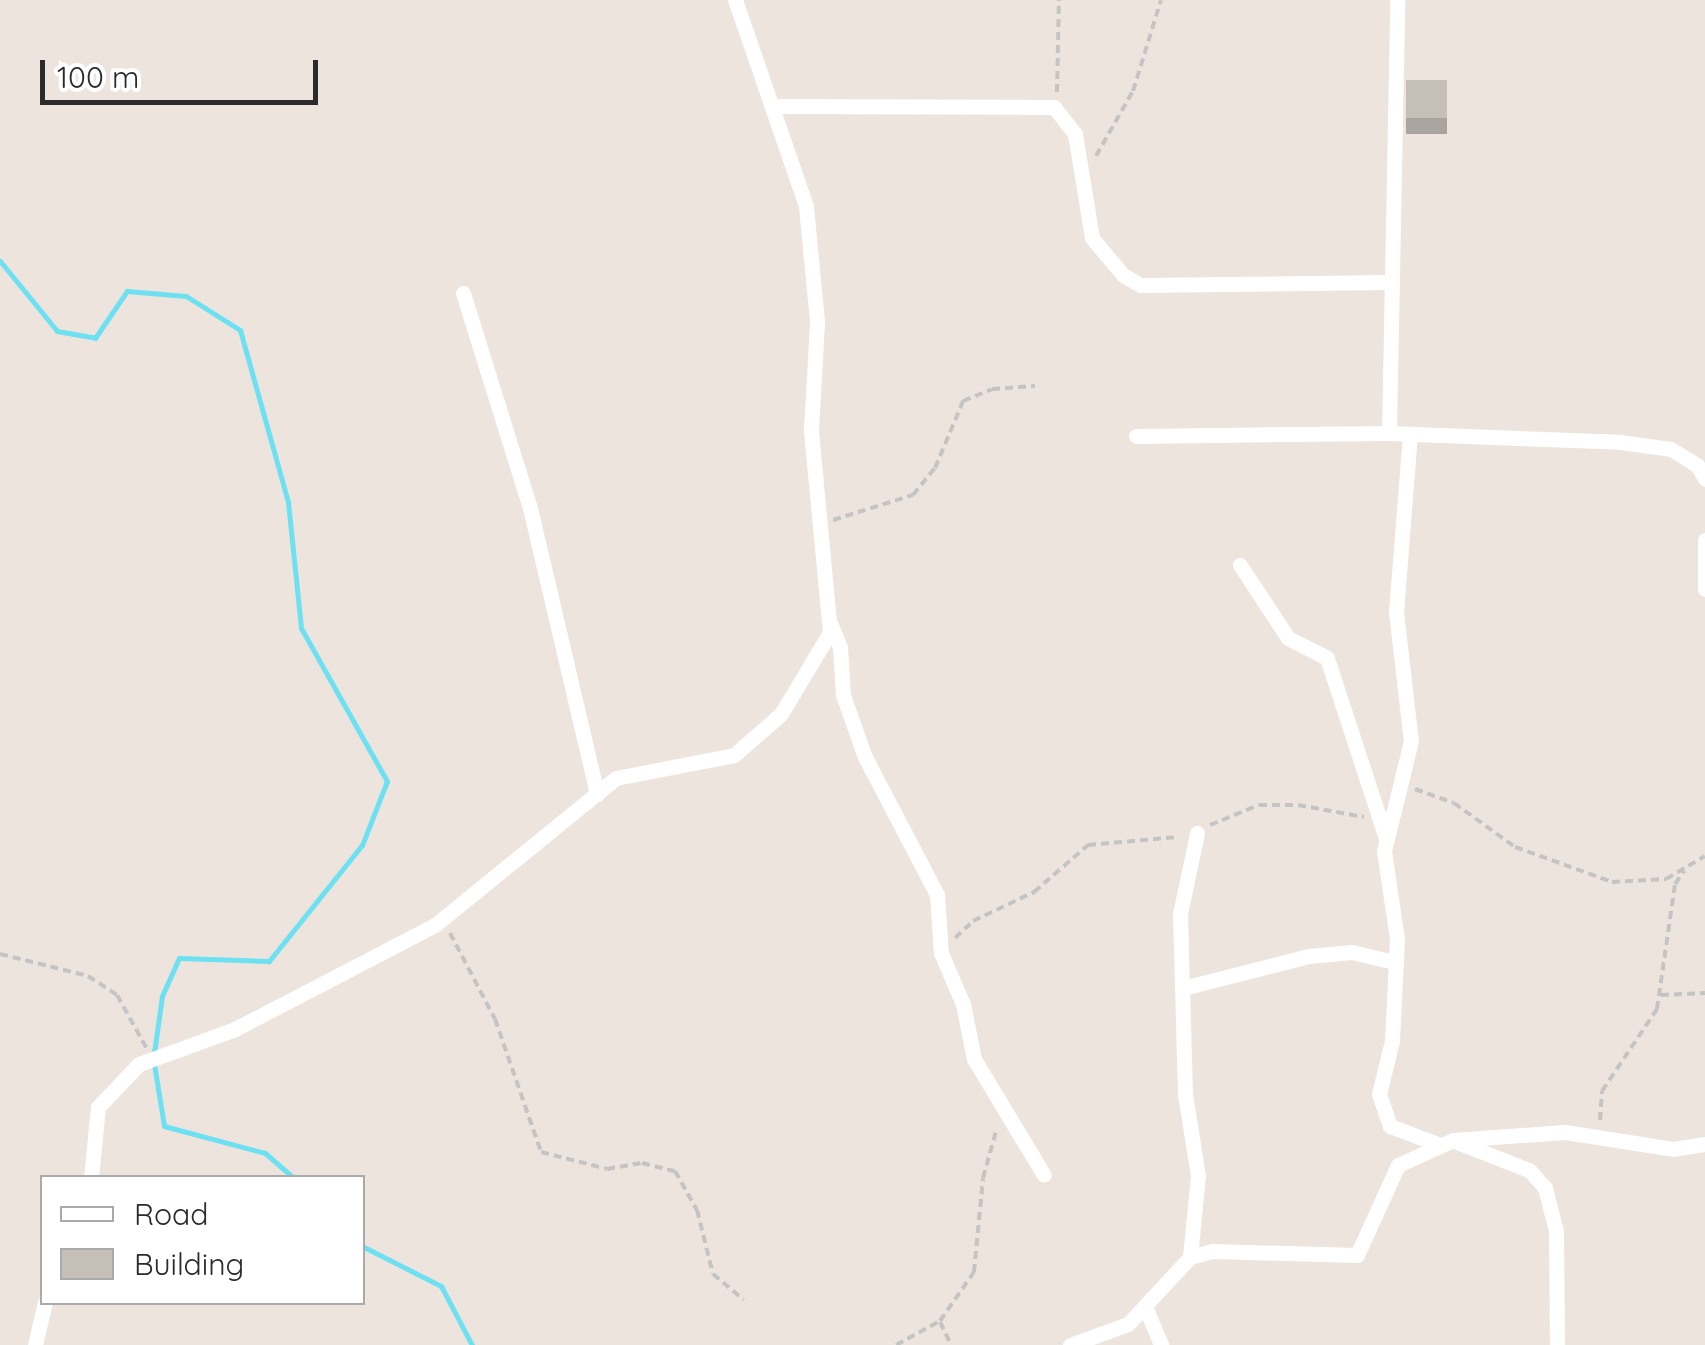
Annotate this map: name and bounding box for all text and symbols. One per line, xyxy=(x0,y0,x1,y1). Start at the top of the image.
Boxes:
scale bar xyxy=(45,40,322,102)
text: 100 m xyxy=(57,58,139,96)
legend xyxy=(40,1175,365,1305)
text: Road xyxy=(134,1195,208,1233)
text: Building xyxy=(134,1245,244,1283)

